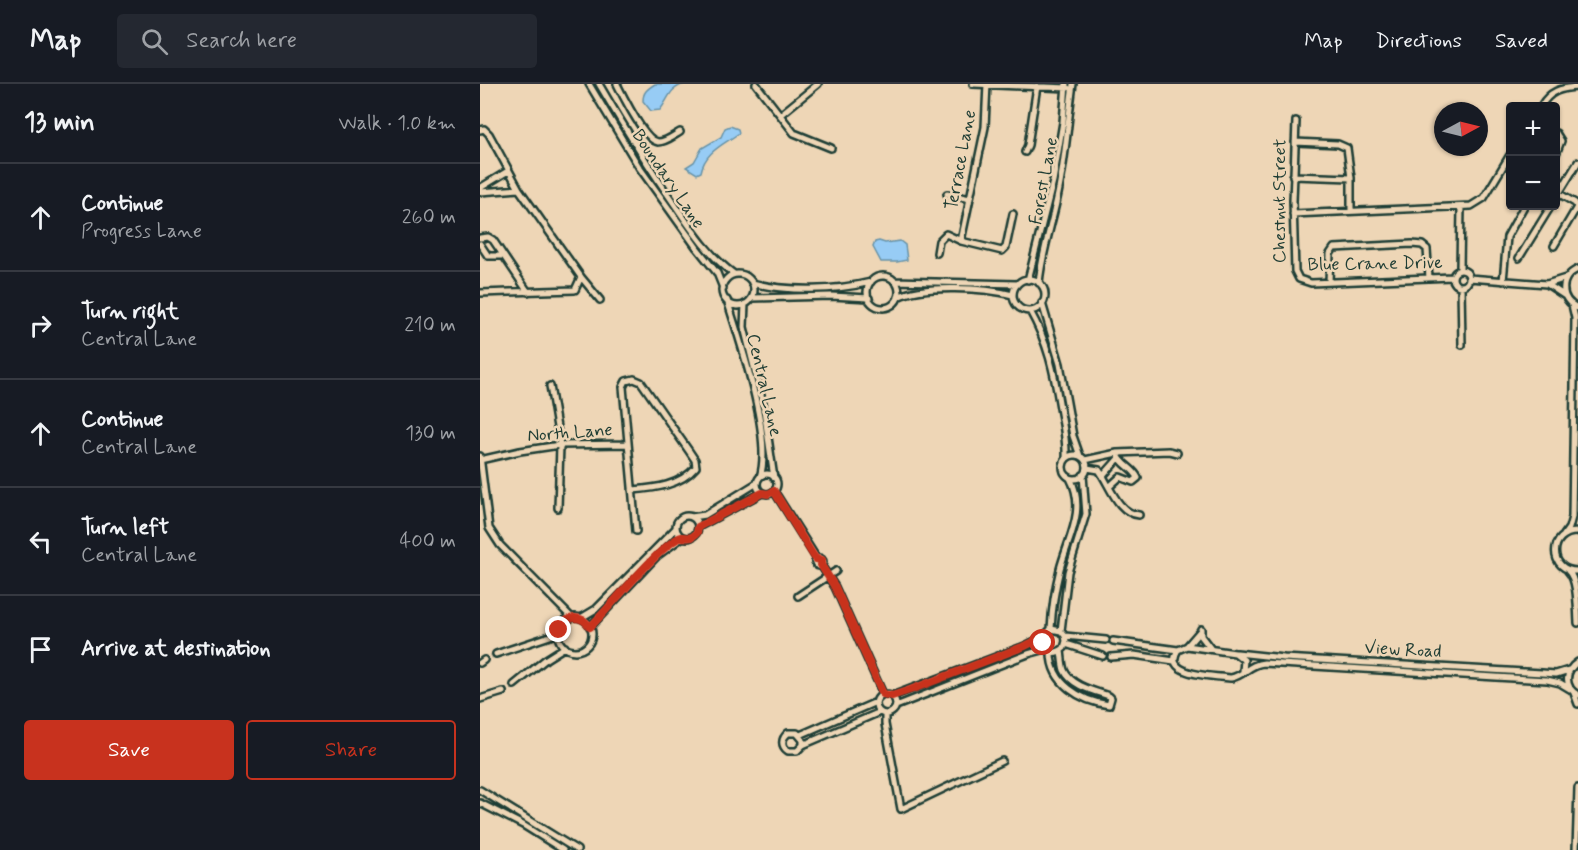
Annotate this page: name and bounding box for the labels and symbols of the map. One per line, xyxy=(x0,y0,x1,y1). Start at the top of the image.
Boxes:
north arrow xyxy=(1434,102,1488,156)
street label: Terrace Lane xyxy=(940,108,982,212)
street label: Boundary Lane xyxy=(626,125,710,233)
street label: Forest Lane xyxy=(1024,135,1064,227)
street label: Chestnut Street xyxy=(1268,139,1292,263)
street label: Blue Crane Drive xyxy=(1307,251,1443,277)
street label: Central Lane xyxy=(741,331,787,439)
street label: North Lane xyxy=(527,418,613,448)
route end xyxy=(545,616,571,642)
route start xyxy=(1029,629,1055,655)
street label: View Road xyxy=(1364,636,1442,664)

